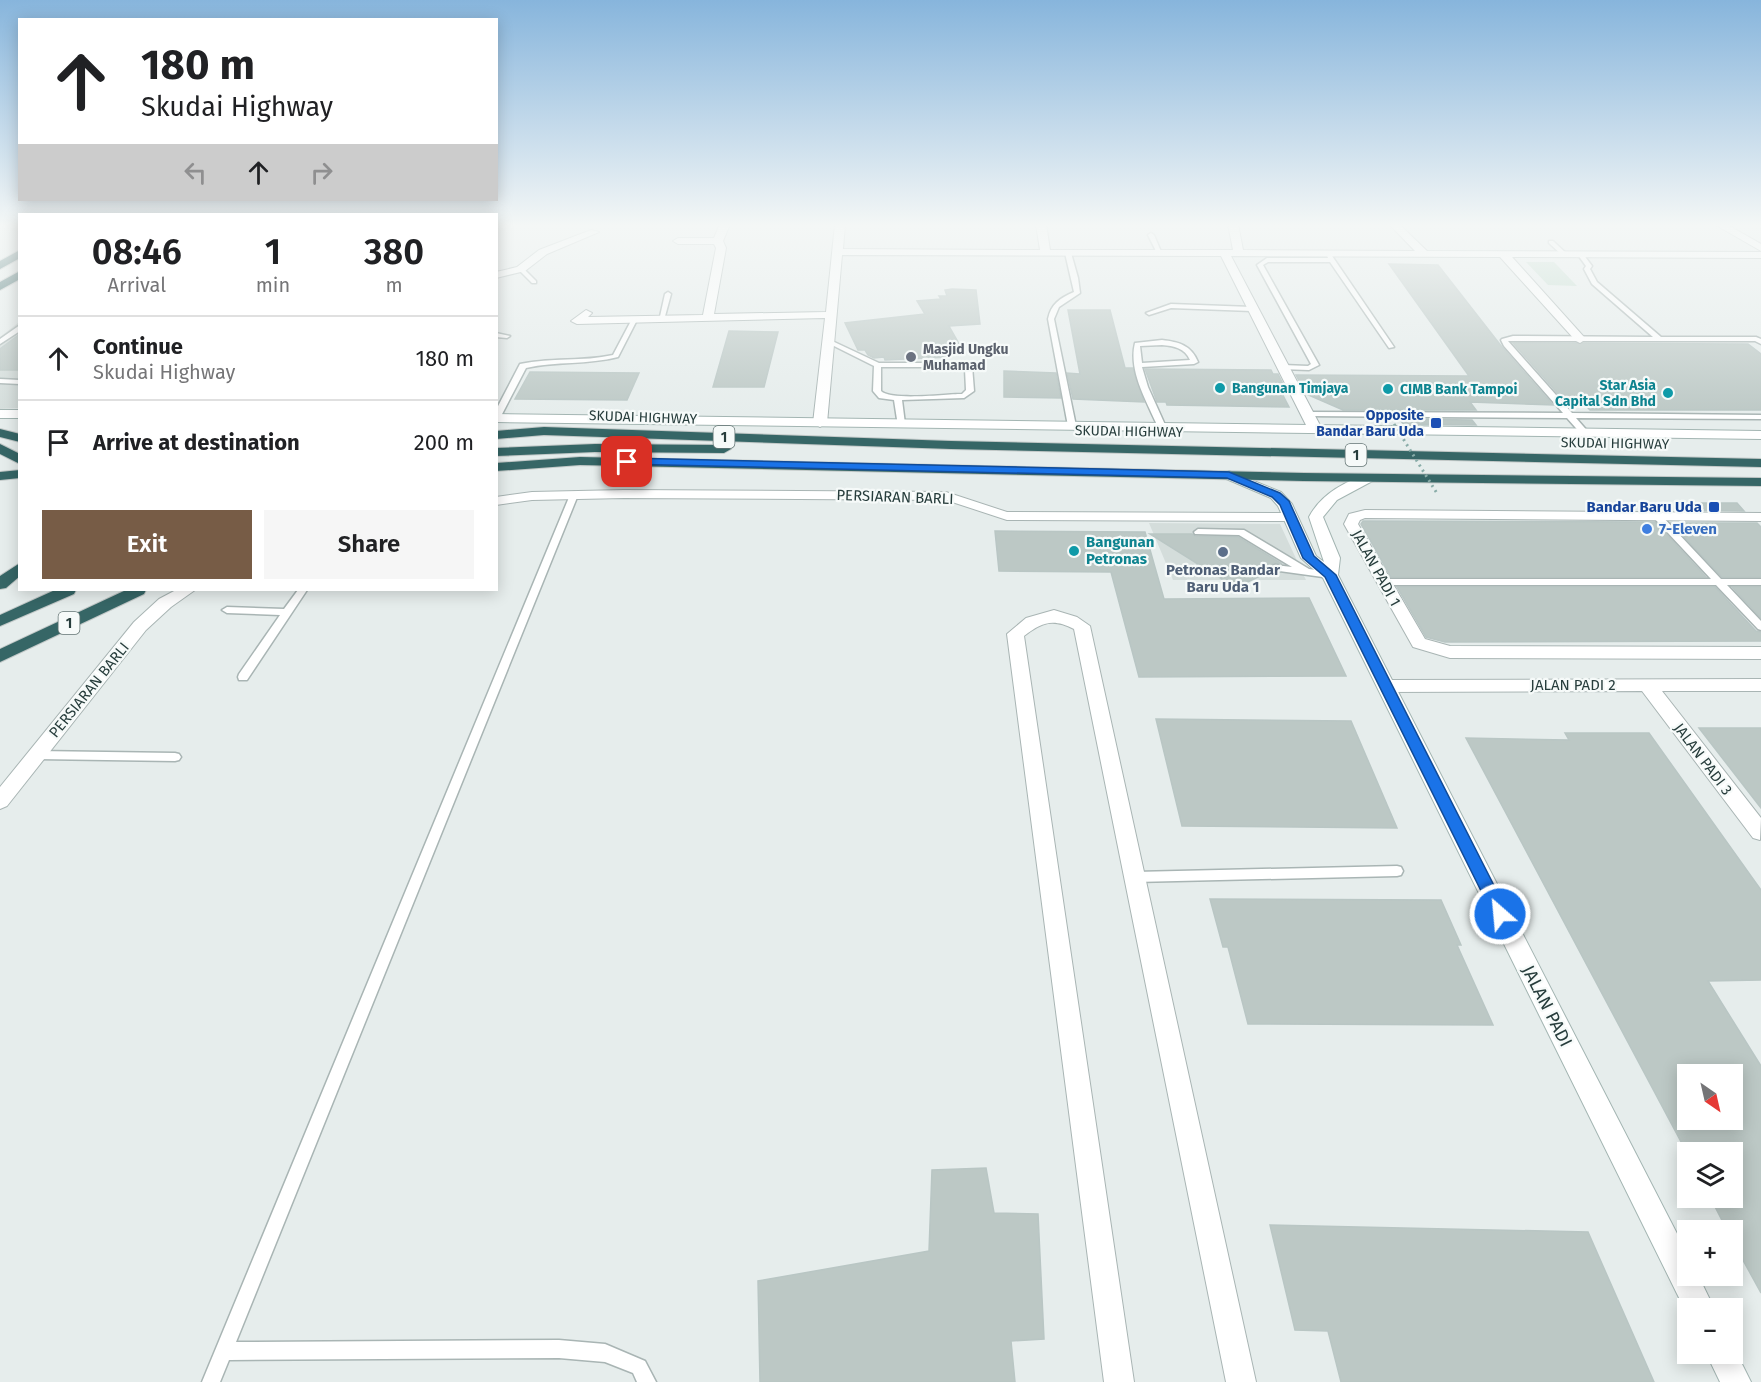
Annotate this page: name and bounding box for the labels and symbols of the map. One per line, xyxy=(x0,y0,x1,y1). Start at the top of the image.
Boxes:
place label: Masjid Ungku Muhamad xyxy=(923,341,1008,374)
marker: Masjid Ungku Muhamad xyxy=(904,350,918,364)
place label: Star Asia Capital Sdn Bhd xyxy=(1555,377,1656,410)
place label: Bangunan Timjaya xyxy=(1232,380,1349,397)
marker: Bangunan Timjaya xyxy=(1213,381,1227,395)
place label: CIMB Bank Tampoi xyxy=(1400,381,1517,398)
marker: CIMB Bank Tampoi xyxy=(1381,382,1395,396)
marker: Star Asia Capital Sdn Bhd xyxy=(1661,386,1675,400)
street label: SKUDAI HIGHWAY xyxy=(589,407,698,428)
place label: Opposite Bandar Baru Uda xyxy=(1316,407,1424,440)
marker: Opposite Bandar Baru Uda xyxy=(1429,416,1443,430)
street label: SKUDAI HIGHWAY xyxy=(1075,422,1184,441)
road number: 1 xyxy=(714,426,734,448)
street label: SKUDAI HIGHWAY xyxy=(1561,434,1670,453)
pin xyxy=(601,436,652,487)
road number: 1 xyxy=(1346,444,1366,466)
street label: PERSIARAN BARLI xyxy=(836,486,954,508)
place label: Bandar Baru Uda xyxy=(1586,498,1702,516)
marker: Bandar Baru Uda xyxy=(1707,500,1721,514)
place label: 7-Eleven xyxy=(1659,520,1717,538)
marker: 7-Eleven xyxy=(1640,522,1654,536)
street label: JALAN PADI 1 xyxy=(1348,527,1404,609)
place label: Bangunan Petronas xyxy=(1086,533,1154,568)
marker: Bangunan Petronas xyxy=(1067,544,1081,558)
marker: Petronas Bandar Baru Uda 1 xyxy=(1216,545,1230,559)
place label: Petronas Bandar Baru Uda 1 xyxy=(1166,561,1281,596)
road number: 1 xyxy=(58,612,80,634)
street label: PERSIARAN BARLI xyxy=(45,639,133,741)
street label: JALAN PADI 2 xyxy=(1530,676,1616,694)
street label: JALAN PADI 3 xyxy=(1670,719,1736,799)
position arrow xyxy=(1468,882,1532,946)
street label: JALAN PADI xyxy=(1517,961,1577,1051)
north arrow xyxy=(1677,1064,1743,1130)

